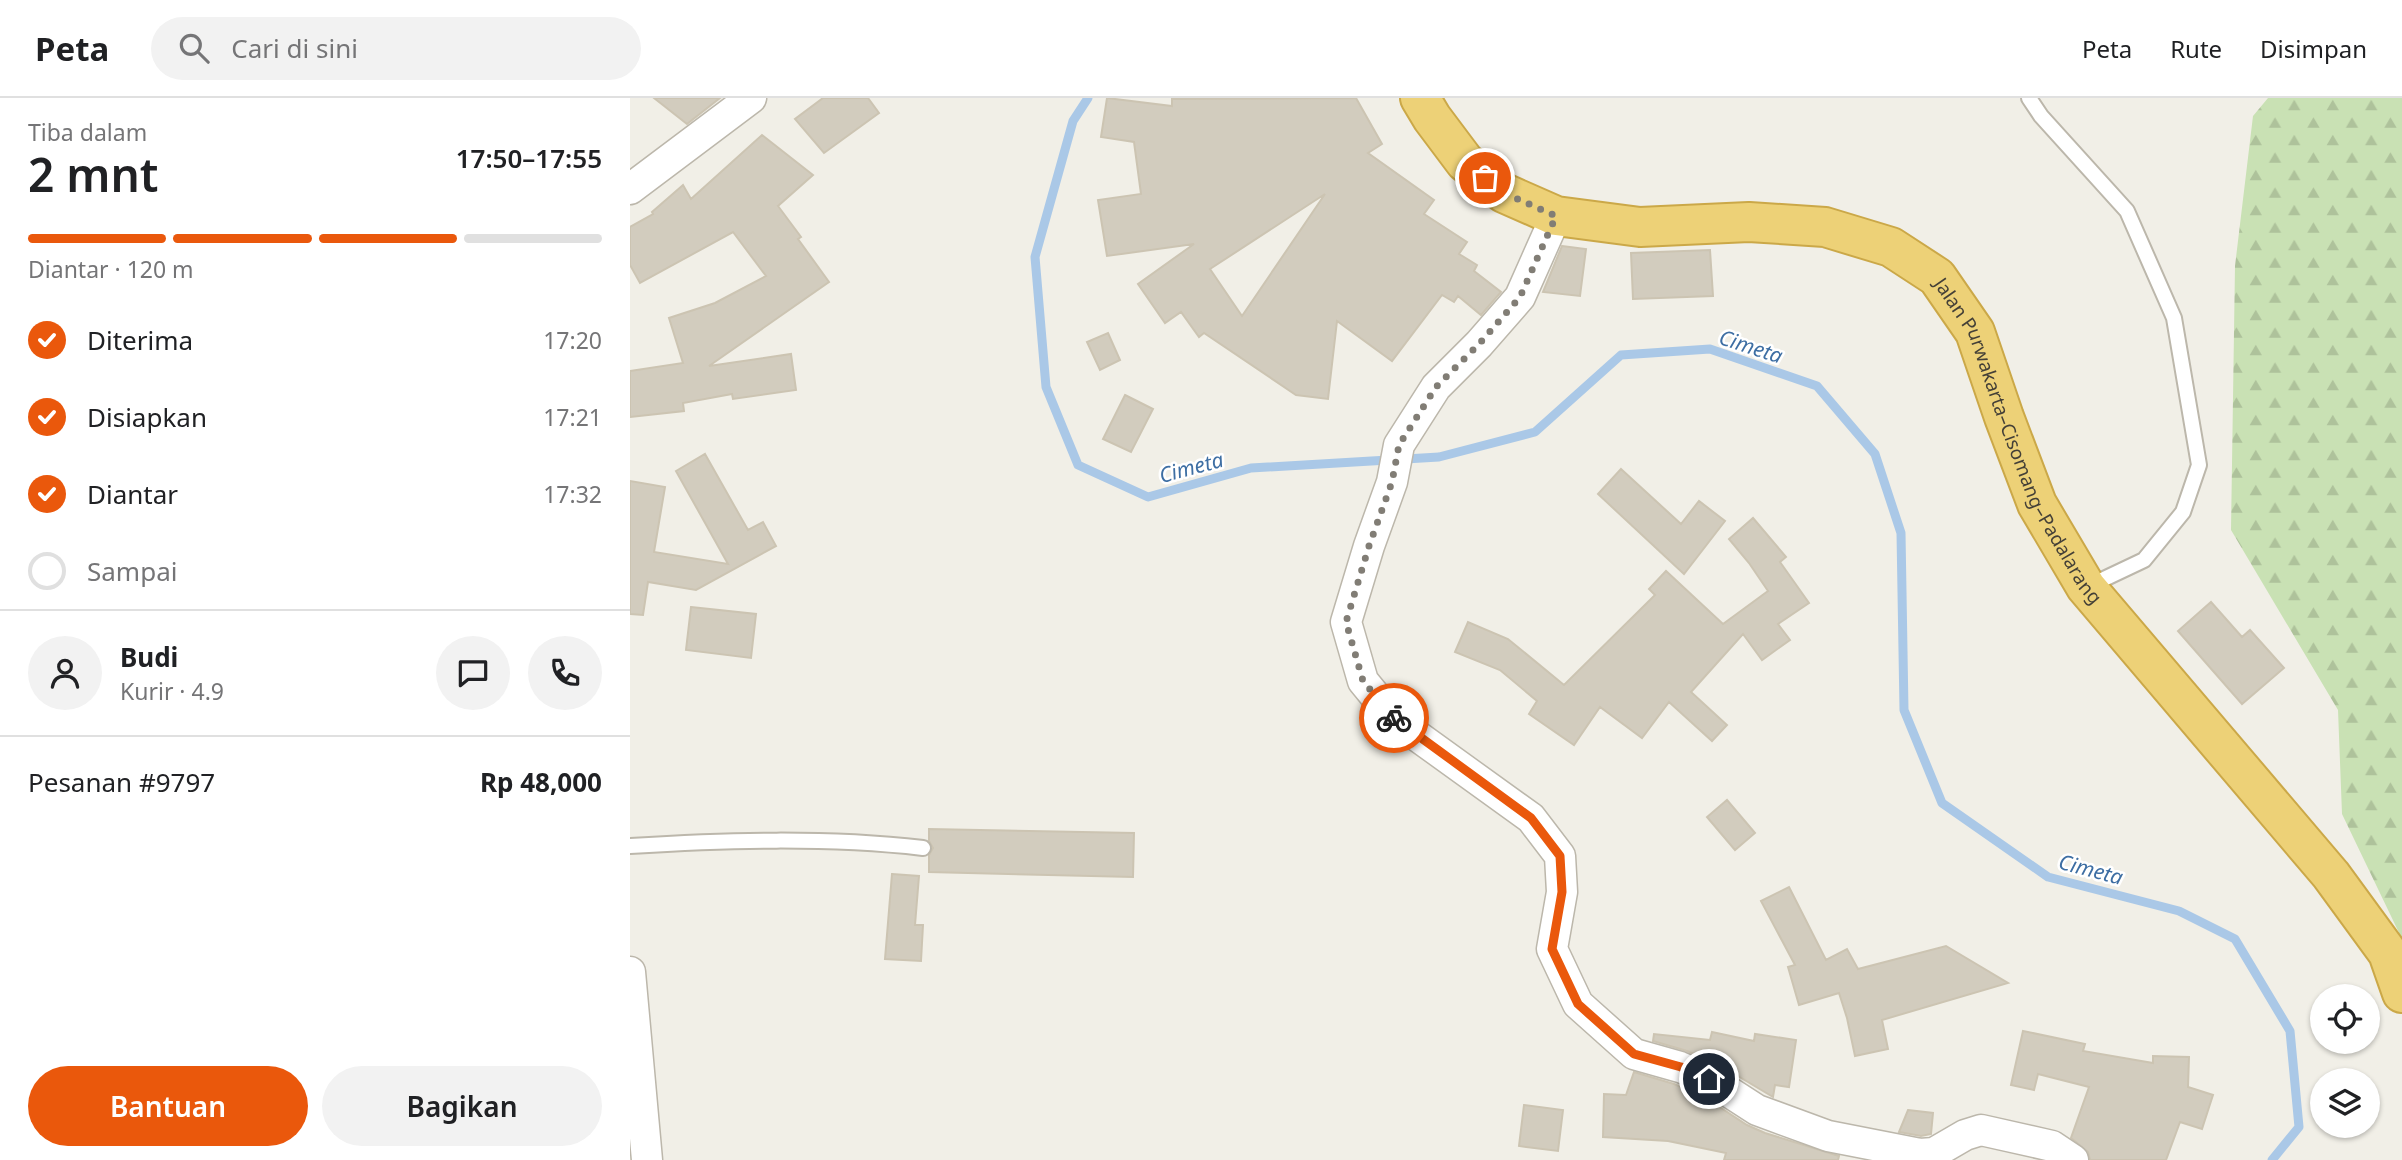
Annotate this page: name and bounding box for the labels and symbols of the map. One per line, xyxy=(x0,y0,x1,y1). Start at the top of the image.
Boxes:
pin xyxy=(1455,148,1515,208)
street label: Jalan Purwakarta–Cisomang–Padalarang xyxy=(1927,271,2108,610)
water label: Cimeta xyxy=(1716,323,1787,369)
water label: Cimeta xyxy=(1156,445,1226,489)
courier xyxy=(1359,683,1429,753)
water label: Cimeta xyxy=(2056,847,2126,891)
pin xyxy=(1679,1049,1739,1109)

